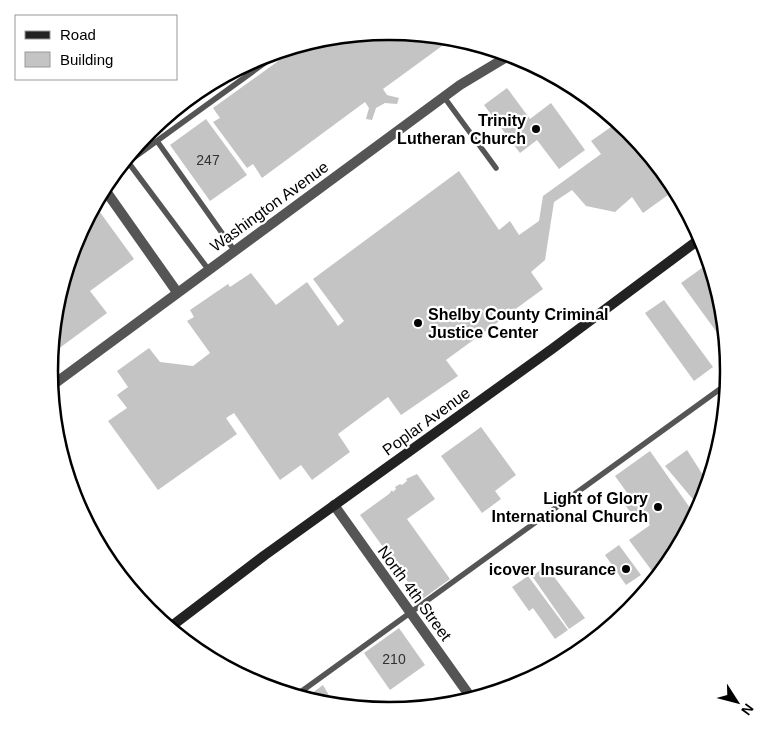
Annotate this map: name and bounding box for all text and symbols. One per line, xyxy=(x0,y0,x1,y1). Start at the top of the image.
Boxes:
legend xyxy=(15,15,178,80)
text: Road xyxy=(60,26,96,43)
text: Building xyxy=(60,51,113,68)
place label: Trinity Lutheran Church xyxy=(397,112,526,147)
marker: Trinity Lutheran Church xyxy=(530,123,542,135)
house number: 247 xyxy=(196,152,220,168)
street label: Washington Avenue xyxy=(207,158,332,255)
place label: Shelby County Criminal Justice Center xyxy=(428,306,608,341)
marker: Shelby County Criminal Justice Center xyxy=(412,317,424,329)
street label: Poplar Avenue xyxy=(379,384,473,459)
place label: Light of Glory International Church xyxy=(492,490,648,525)
marker: Light of Glory International Church xyxy=(652,501,664,513)
street label: North 4th Street xyxy=(375,543,455,644)
place label: icover Insurance xyxy=(489,561,616,578)
marker: icover Insurance xyxy=(620,563,632,575)
house number: 210 xyxy=(382,651,406,667)
north arrow xyxy=(712,677,762,727)
text: N xyxy=(738,701,757,718)

